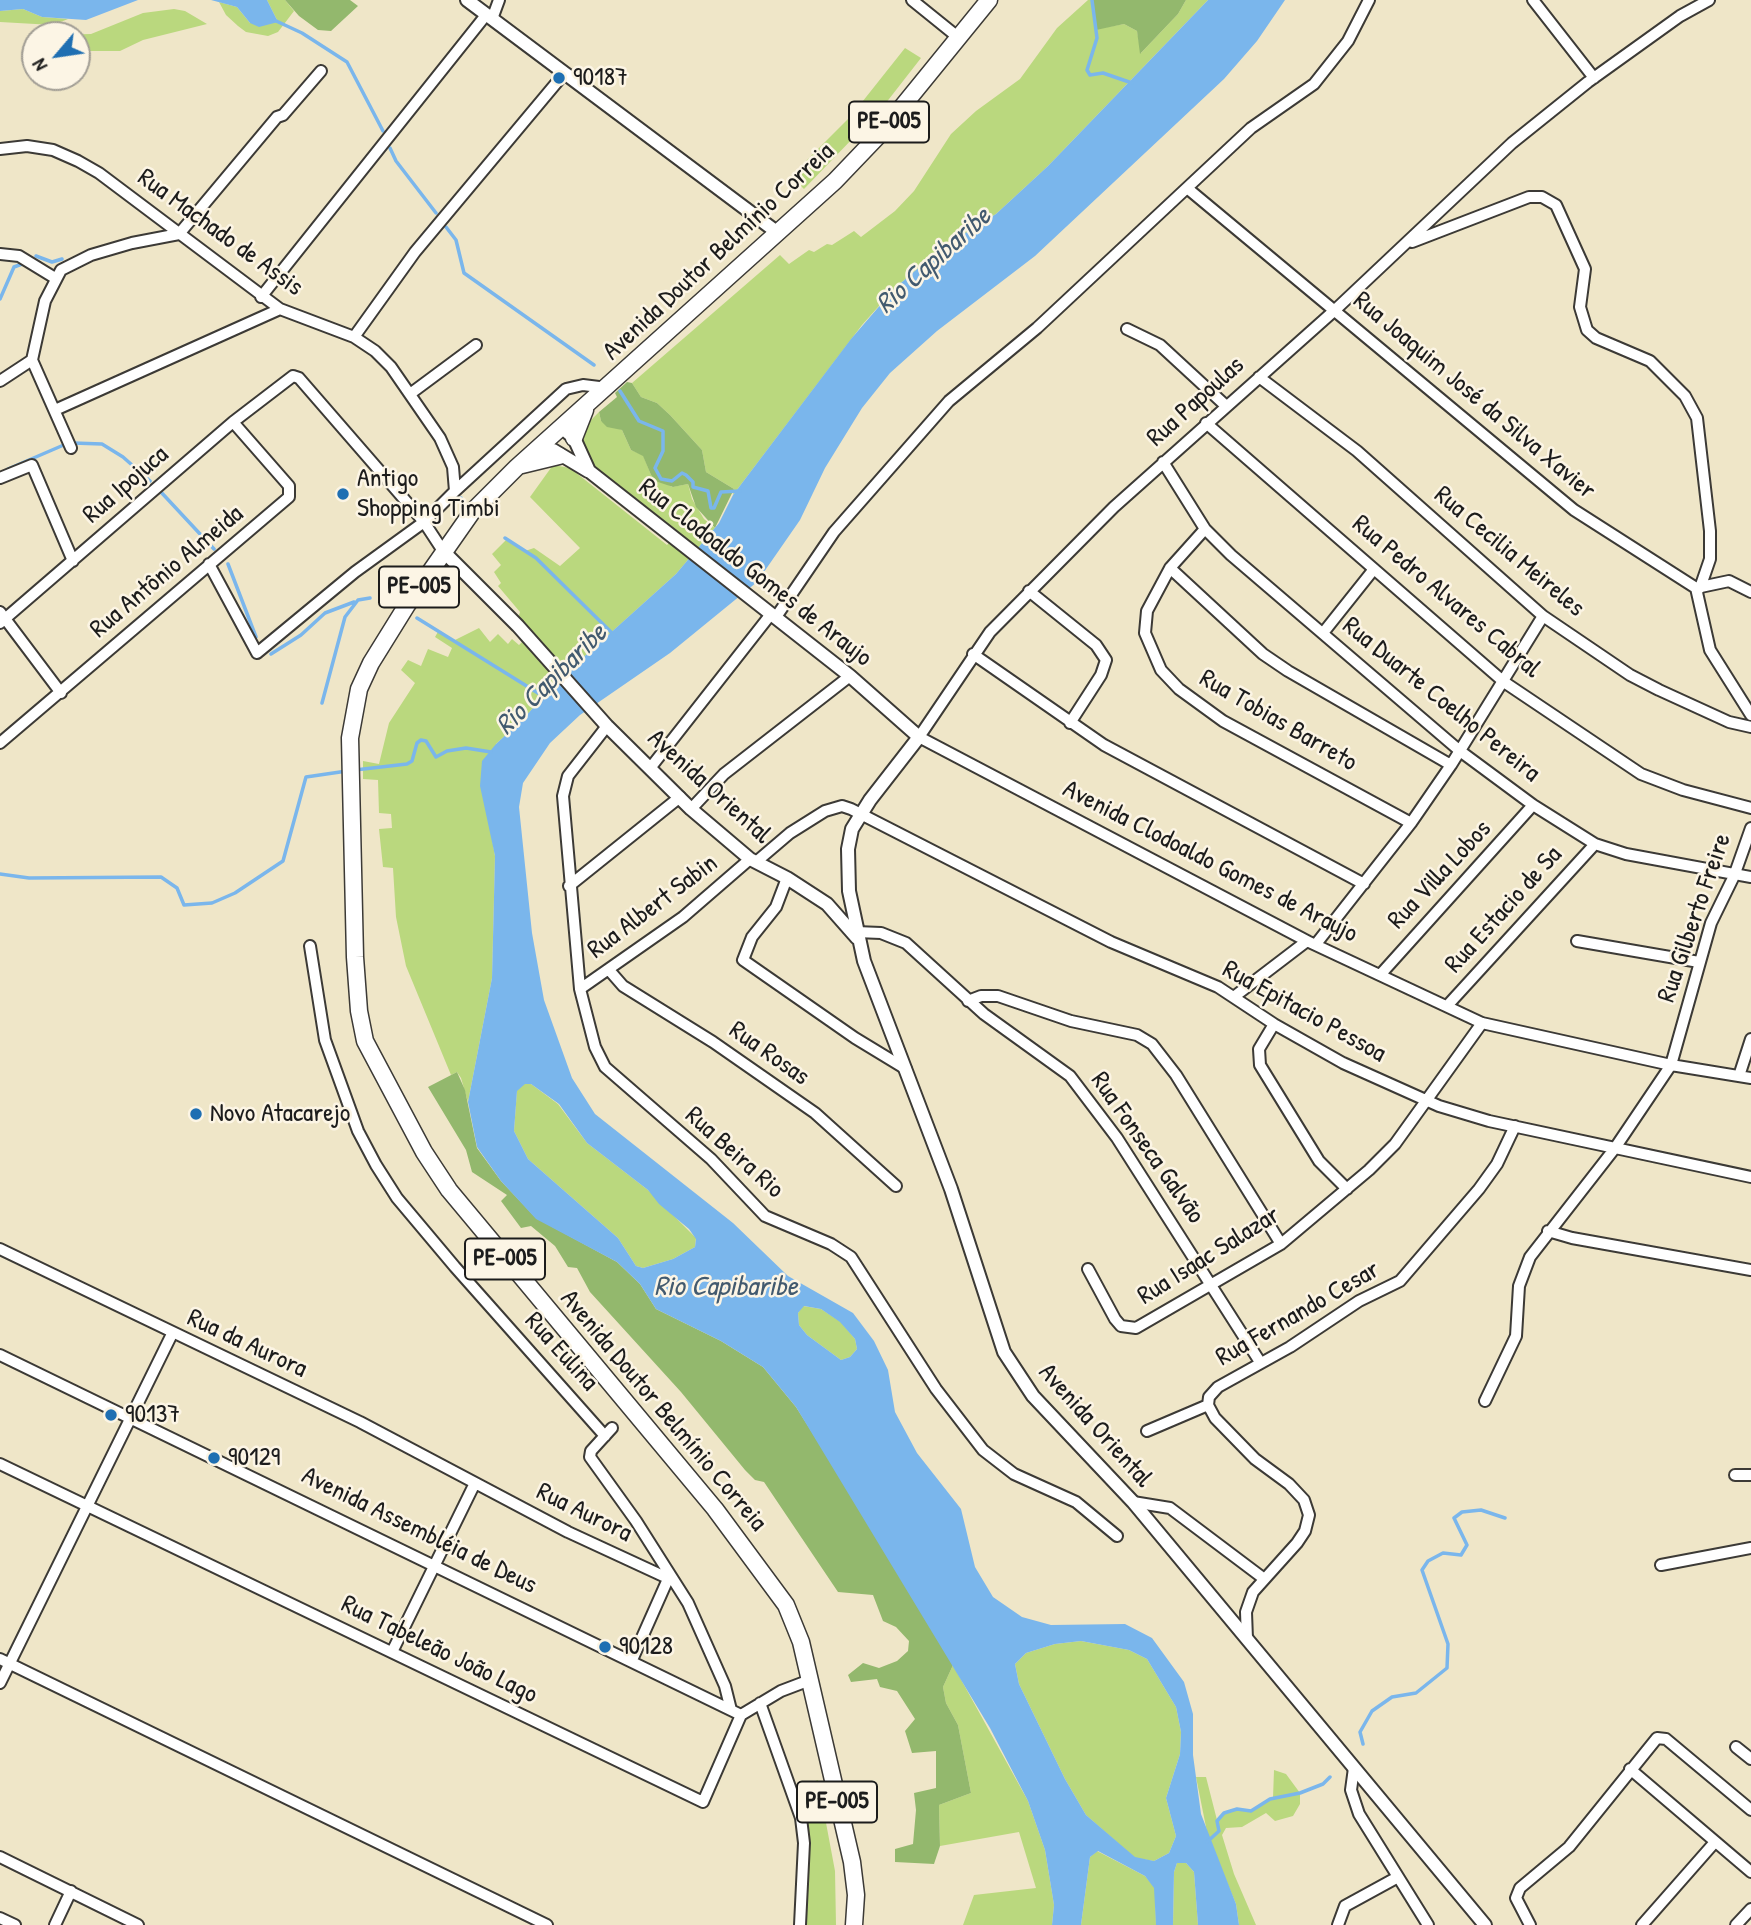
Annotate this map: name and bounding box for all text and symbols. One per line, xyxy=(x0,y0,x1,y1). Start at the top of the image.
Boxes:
north arrow xyxy=(21,21,91,91)
text: N xyxy=(26,54,53,76)
place label: 90187 xyxy=(573,62,628,94)
marker: 90187 xyxy=(551,70,567,86)
road number: PE-005 xyxy=(849,101,929,142)
street label: Avenida Doutor Belmínio Correia xyxy=(597,137,841,367)
street label: Rua Machado de Assis xyxy=(131,163,309,303)
water label: Rio Capibaribe xyxy=(869,200,999,322)
street label: Rua Joaquim José da Silva Xavier xyxy=(1346,285,1602,507)
street label: Rua Papoulas xyxy=(1141,350,1251,454)
street label: Rua Ipojuca xyxy=(77,439,175,531)
place label: Antigo Shopping Timbi xyxy=(357,463,500,524)
street label: Rua Clodoaldo Gomes de Araujo xyxy=(632,472,878,674)
street label: Rua Cecilia Meireles xyxy=(1427,480,1591,624)
marker: Antigo Shopping Timbi xyxy=(335,486,351,502)
street label: Rua Antônio Almeida xyxy=(84,499,250,645)
street label: Rua Pedro Alvares Cabral xyxy=(1345,509,1547,685)
road number: PE-005 xyxy=(379,566,459,608)
street label: Rua Duarte Coelho Pereira xyxy=(1336,611,1546,789)
water label: Rio Capibaribe xyxy=(489,617,615,743)
street label: Rua Tobias Barreto xyxy=(1194,663,1362,779)
street label: Avenida Oriental xyxy=(641,723,777,851)
street label: Avenida Clodoaldo Gomes de Araujo xyxy=(1057,774,1363,950)
street label: Rua Villa Lobos xyxy=(1382,814,1498,936)
street label: Rua Gilberto Freire xyxy=(1652,830,1738,1006)
street label: Rua Estacio de Sa xyxy=(1439,840,1569,980)
street label: Rua Albert Sabin xyxy=(582,848,724,966)
street label: Rua Epitacio Pessoa xyxy=(1217,954,1391,1070)
street label: Rua Rosas xyxy=(723,1015,815,1093)
street label: Rua Fonseca Galvão xyxy=(1083,1066,1211,1230)
place label: Novo Atacarejo xyxy=(210,1098,350,1130)
street label: Rua Beira Rio xyxy=(678,1101,790,1205)
marker: Novo Atacarejo xyxy=(188,1106,204,1122)
street label: Rua Isaac Salazar xyxy=(1132,1200,1286,1312)
road number: PE-005 xyxy=(465,1238,545,1280)
street label: Rua Fernando Cesar xyxy=(1211,1255,1385,1373)
water label: Rio Capibaribe xyxy=(654,1271,798,1305)
street label: Avenida Doutor Belmínio Correia xyxy=(553,1284,773,1538)
street label: Rua da Aurora xyxy=(182,1303,312,1385)
street label: Rua Eulina xyxy=(518,1306,604,1398)
street label: Avenida Oriental xyxy=(1031,1358,1159,1494)
place label: 90137 xyxy=(125,1399,180,1431)
marker: 90137 xyxy=(103,1407,119,1423)
place label: 90129 xyxy=(228,1442,280,1474)
marker: 90129 xyxy=(206,1450,222,1466)
street label: Avenida Assembléia de Deus xyxy=(296,1461,542,1601)
street label: Rua Aurora xyxy=(531,1477,637,1549)
street label: Rua Tabeleão João Lago xyxy=(336,1589,542,1711)
place label: 90128 xyxy=(619,1631,673,1663)
marker: 90128 xyxy=(597,1639,613,1655)
road number: PE-005 xyxy=(797,1782,877,1823)

